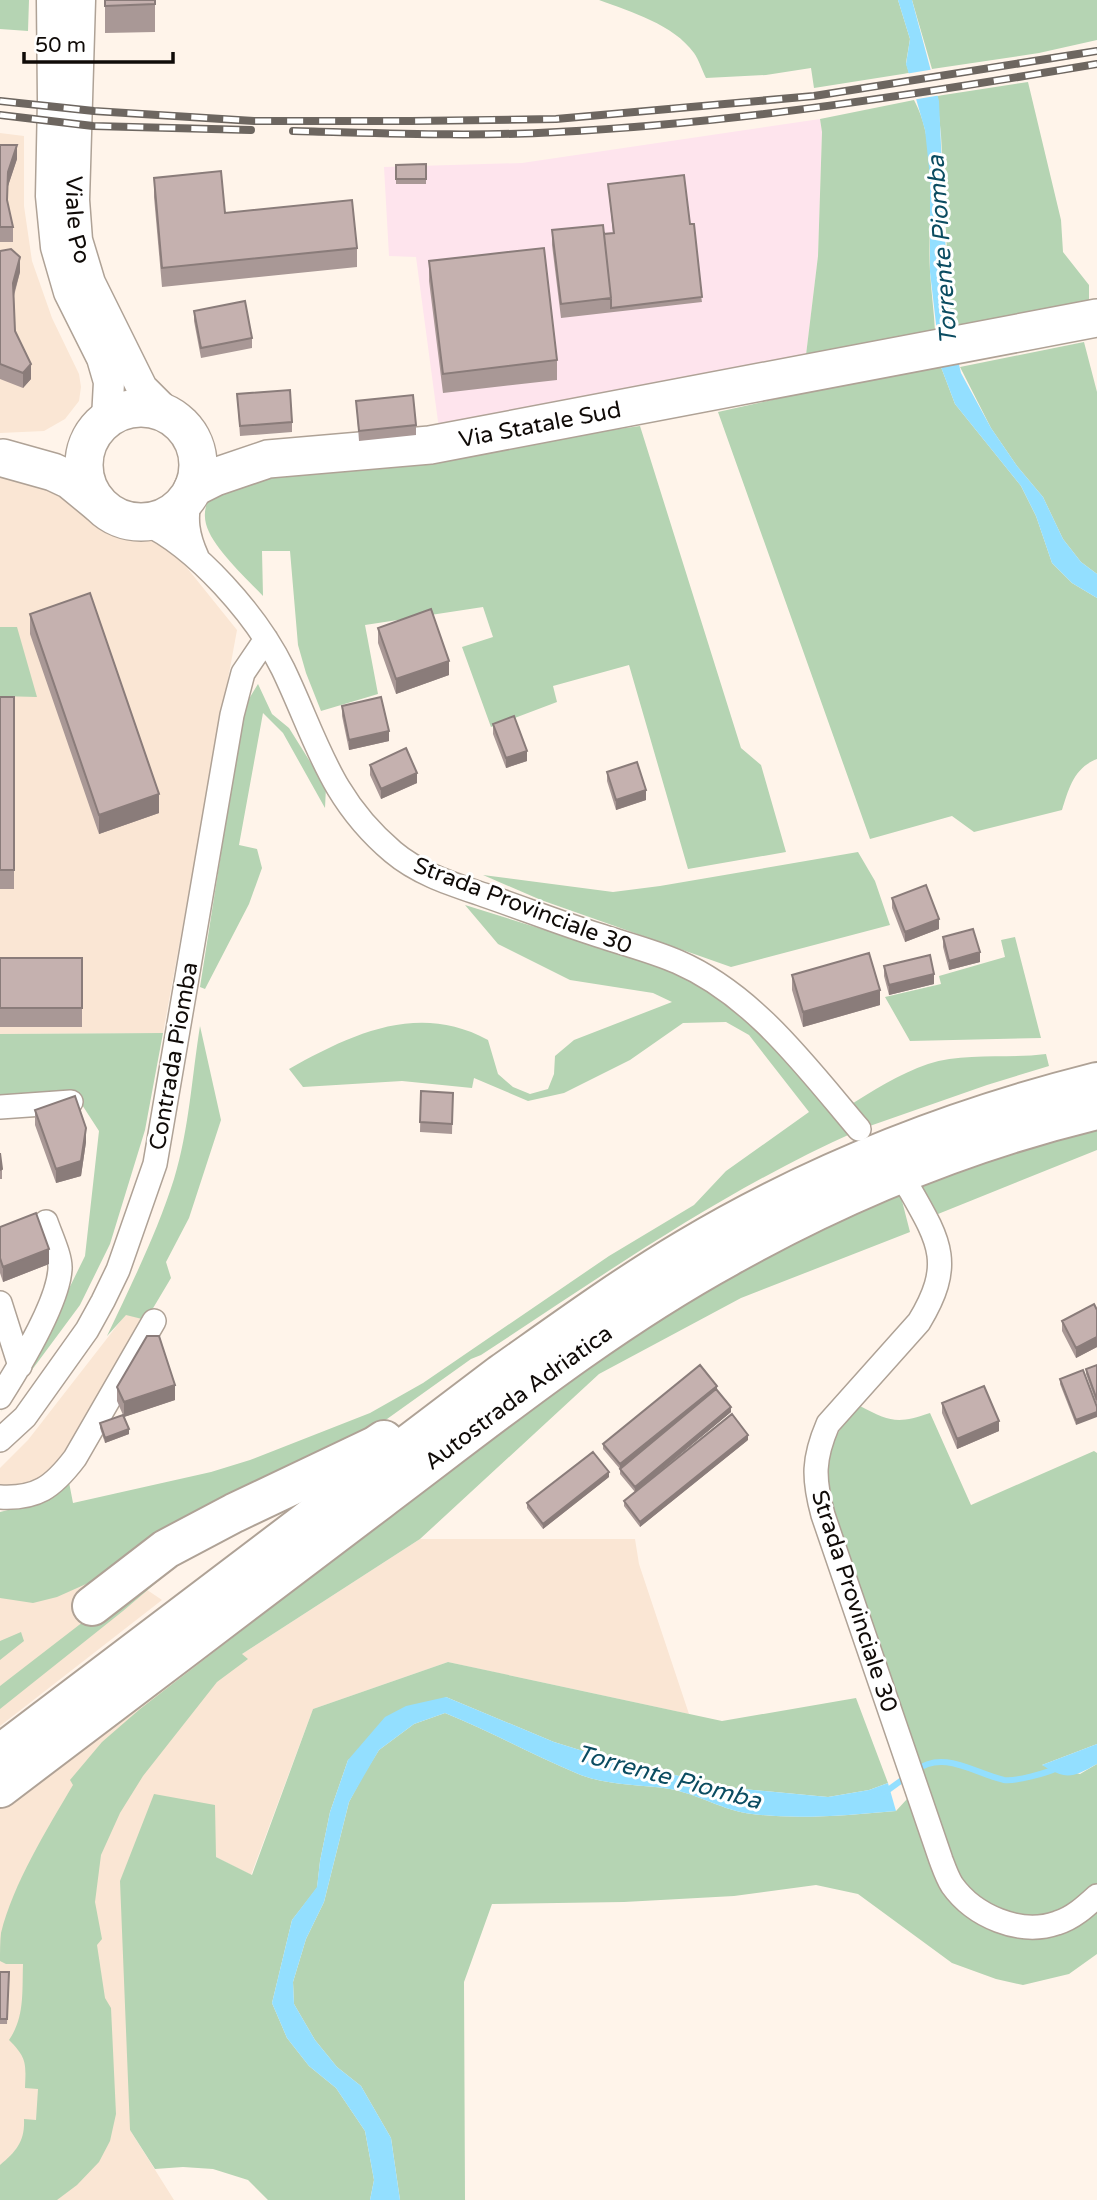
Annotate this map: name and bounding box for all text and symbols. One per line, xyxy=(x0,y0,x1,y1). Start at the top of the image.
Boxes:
scale bar xyxy=(24,21,173,65)
text: 50 m xyxy=(35,33,86,58)
water label: Torrente Piomba xyxy=(921,154,964,346)
street label: Viale Po xyxy=(59,175,96,267)
street label: Via Statale Sud xyxy=(457,396,623,454)
street label: Strada Provinciale 30 xyxy=(410,851,636,961)
street label: Contrada Piomba xyxy=(144,960,204,1153)
street label: Autostrada Adriatica xyxy=(419,1319,618,1476)
street label: Strada Provinciale 30 xyxy=(805,1487,903,1716)
water label: Torrente Piomba xyxy=(574,1739,765,1816)

